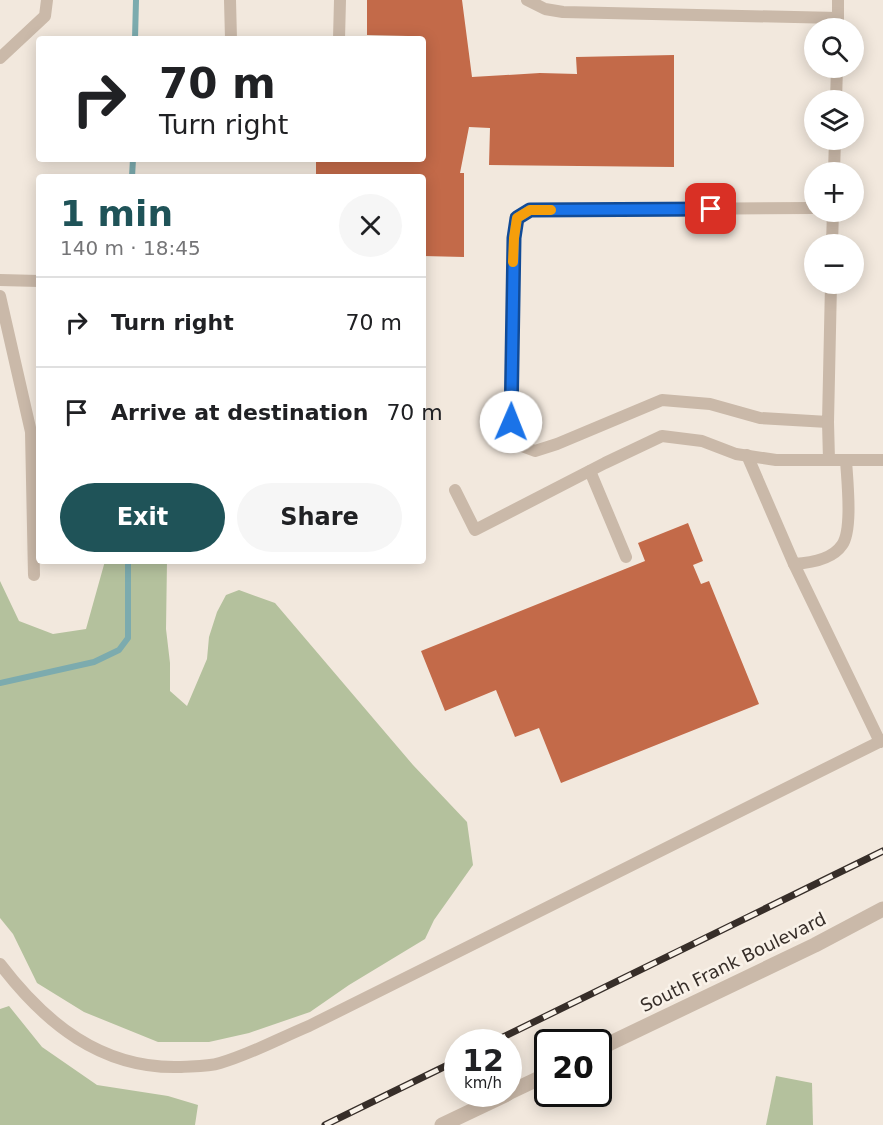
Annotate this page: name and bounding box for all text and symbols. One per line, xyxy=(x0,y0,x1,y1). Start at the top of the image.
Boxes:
map controls xyxy=(804,18,864,294)
button: search xyxy=(804,18,864,78)
text: 70 m xyxy=(159,59,276,108)
icon: right xyxy=(60,60,138,138)
button: layers xyxy=(804,90,864,150)
text: Turn right xyxy=(159,109,288,140)
button: + xyxy=(804,162,864,222)
pin xyxy=(685,183,736,234)
icon: arrive xyxy=(694,192,727,225)
text: 1 min xyxy=(60,193,173,234)
button: close xyxy=(339,194,402,257)
button: − xyxy=(804,234,864,294)
text: 140 m · 18:45 xyxy=(60,236,201,260)
icon: right xyxy=(60,306,93,339)
text: Turn right xyxy=(111,310,234,335)
text: 70 m xyxy=(346,310,402,335)
position arrow xyxy=(479,390,543,454)
icon: arrive xyxy=(60,396,93,429)
text: Arrive at destination xyxy=(111,400,368,425)
text: 70 m xyxy=(386,400,443,425)
button: Exit xyxy=(60,483,225,552)
button: Share xyxy=(237,483,402,552)
street label: South Frank Boulevard xyxy=(637,908,829,1016)
speed limit sign: 20 xyxy=(534,1029,612,1107)
text: 12 xyxy=(462,1043,504,1078)
text: km/h xyxy=(464,1074,502,1092)

